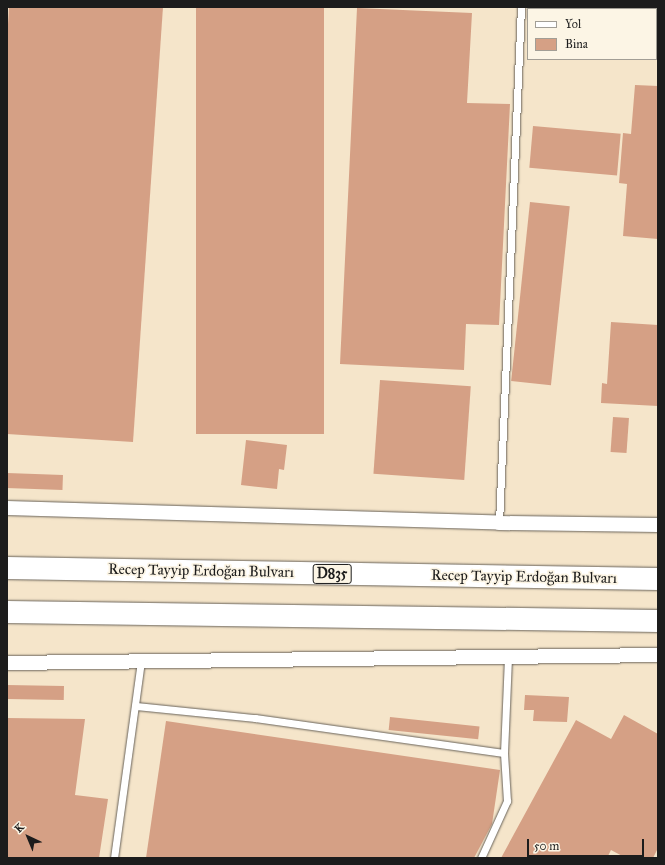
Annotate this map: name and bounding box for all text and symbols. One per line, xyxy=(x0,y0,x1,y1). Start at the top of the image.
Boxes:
legend xyxy=(527,8,657,60)
text: Yol xyxy=(565,17,581,31)
text: Bina xyxy=(565,37,588,51)
street label: Recep Tayyip Erdoğan Bulvarı xyxy=(108,560,294,582)
road number: D835 xyxy=(312,562,352,586)
street label: Recep Tayyip Erdoğan Bulvarı xyxy=(431,566,617,588)
north arrow xyxy=(8,817,48,857)
text: K xyxy=(12,821,27,835)
scale bar xyxy=(529,831,646,857)
text: 50 m xyxy=(534,839,559,853)

